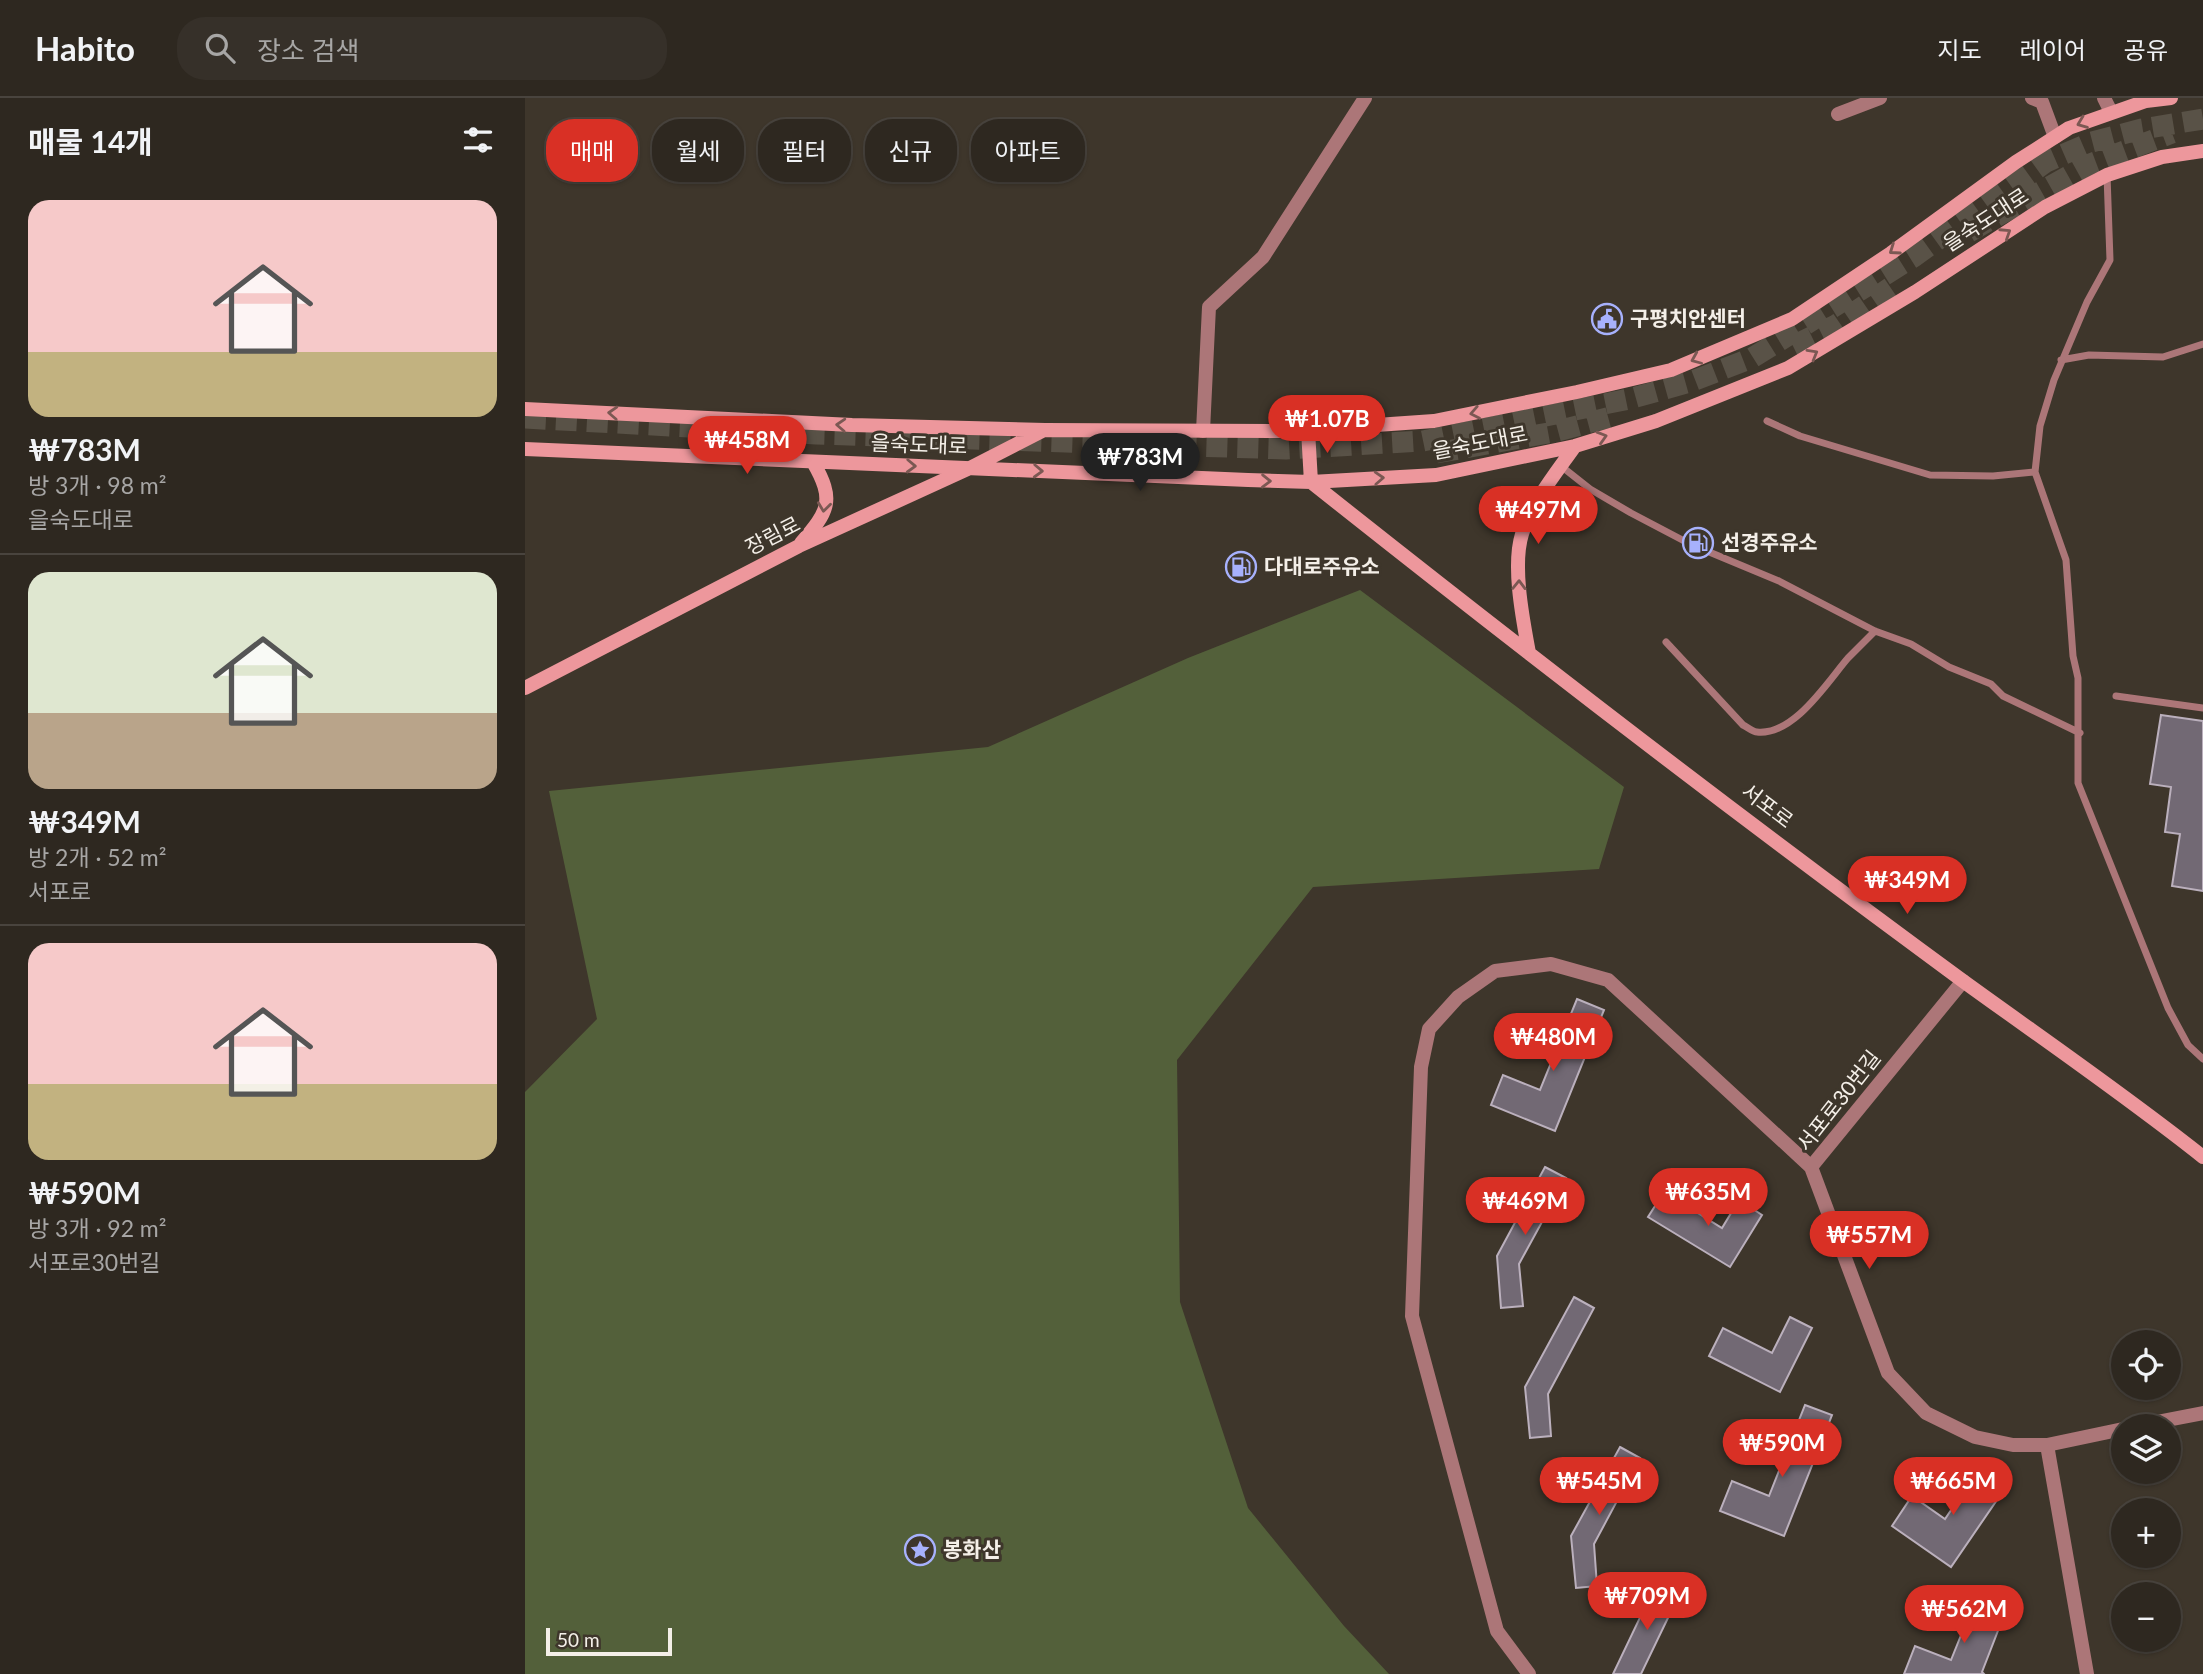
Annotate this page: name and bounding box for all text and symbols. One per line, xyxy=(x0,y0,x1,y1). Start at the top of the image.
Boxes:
search box xyxy=(177,17,667,80)
text: Habito xyxy=(35,28,135,68)
icon: search xyxy=(201,29,239,67)
text: 장소 검색 xyxy=(257,34,359,66)
text: 지도 xyxy=(1937,35,1982,64)
text: 레이어 xyxy=(2020,35,2086,64)
text: 공유 xyxy=(2124,35,2168,64)
one-way arrow xyxy=(2077,115,2089,129)
chip: 매매 xyxy=(546,119,638,182)
chip: 월세 xyxy=(652,119,744,182)
chip: 필터 xyxy=(758,119,851,182)
chip: 신규 xyxy=(865,119,957,182)
chip: 아파트 xyxy=(971,119,1085,182)
icon: filters xyxy=(459,121,497,159)
text: 매물 14개 xyxy=(28,123,153,159)
street label: 을숙도대로 xyxy=(1938,182,2033,256)
one-way arrow xyxy=(1998,228,2011,241)
one-way arrow xyxy=(1889,242,1902,254)
icon: home xyxy=(200,246,326,372)
public building icon: 구평치안센터 xyxy=(1590,302,1624,336)
place label: 구평치안센터 xyxy=(1630,305,1746,330)
one-way arrow xyxy=(1806,349,1819,362)
one-way arrow xyxy=(1691,351,1703,365)
pin: ₩1.07B xyxy=(1270,396,1384,455)
text: ₩1.07B xyxy=(1284,404,1370,432)
one-way arrow xyxy=(1469,404,1481,419)
one-way arrow xyxy=(608,406,619,421)
pin: ₩458M xyxy=(698,416,796,476)
one-way arrow xyxy=(835,417,846,432)
street label: 을숙도대로 xyxy=(1430,420,1530,463)
text: ₩458M xyxy=(704,425,790,453)
street label: 을숙도대로 xyxy=(870,429,968,458)
text: ₩783M xyxy=(28,431,141,467)
one-way arrow xyxy=(1596,431,1608,446)
pin: ₩783M xyxy=(1091,434,1189,493)
text: ₩783M xyxy=(1097,442,1183,470)
one-way arrow xyxy=(906,458,917,473)
one-way arrow xyxy=(1033,464,1044,479)
text: 방 3개 · 98 m² xyxy=(28,471,166,499)
one-way arrow xyxy=(1374,471,1385,486)
one-way arrow xyxy=(1261,473,1272,489)
pin: ₩497M xyxy=(1489,486,1587,546)
text: ₩497M xyxy=(1495,495,1581,523)
one-way arrow xyxy=(817,501,832,513)
text: 을숙도대로 xyxy=(28,505,134,533)
street label: 장림로 xyxy=(741,510,804,559)
fuel station icon: 선경주유소 xyxy=(1681,526,1715,560)
place label: 선경주유소 xyxy=(1721,529,1818,554)
fuel station icon: 다대로주유소 xyxy=(1224,550,1258,584)
place label: 다대로주유소 xyxy=(1264,553,1380,578)
one-way arrow xyxy=(1511,579,1527,590)
icon: home xyxy=(200,618,326,744)
street label: 서포로 xyxy=(1737,777,1799,832)
text: ₩349M xyxy=(28,803,141,839)
text: 방 2개 · 52 m² xyxy=(28,843,166,871)
pin: ₩349M xyxy=(1858,856,1956,916)
text: ₩349M xyxy=(1864,865,1950,893)
text: 서포로 xyxy=(28,877,91,905)
icon: home xyxy=(200,989,326,1115)
pin: ₩480M xyxy=(1504,1014,1602,1073)
text: ₩480M xyxy=(1510,1022,1596,1050)
street label: 서포로30번길 xyxy=(1791,1045,1885,1155)
pin: ₩635M xyxy=(1659,1168,1757,1228)
text: ₩590M xyxy=(28,1174,141,1210)
text: ₩635M xyxy=(1665,1177,1751,1205)
pin: ₩469M xyxy=(1476,1178,1574,1237)
text: ₩469M xyxy=(1482,1186,1568,1214)
pin: ₩557M xyxy=(1820,1212,1918,1271)
text: 방 3개 · 92 m² xyxy=(28,1214,166,1242)
text: ₩557M xyxy=(1826,1220,1912,1248)
text: 서포로30번길 xyxy=(28,1248,160,1276)
map controls xyxy=(2111,1330,2181,1652)
button: locate xyxy=(2111,1330,2181,1400)
button: layers xyxy=(2111,1414,2181,1484)
pin: ₩590M xyxy=(1733,1420,1831,1479)
text: ₩590M xyxy=(1739,1428,1825,1456)
pin: ₩545M xyxy=(1550,1458,1648,1517)
pin: ₩665M xyxy=(1904,1458,2002,1517)
text: ₩545M xyxy=(1556,1466,1642,1494)
text: ₩665M xyxy=(1910,1466,1996,1494)
button: + xyxy=(2111,1498,2181,1568)
place icon: 봉화산 xyxy=(903,1533,937,1567)
place label: 봉화산 xyxy=(943,1536,1001,1561)
pin: ₩709M xyxy=(1598,1572,1696,1632)
text: ₩709M xyxy=(1604,1581,1690,1609)
button: − xyxy=(2111,1582,2181,1652)
pin: ₩562M xyxy=(1915,1586,2013,1645)
text: ₩562M xyxy=(1921,1594,2007,1622)
scale bar xyxy=(546,1625,672,1657)
text: 50 m xyxy=(557,1628,600,1651)

